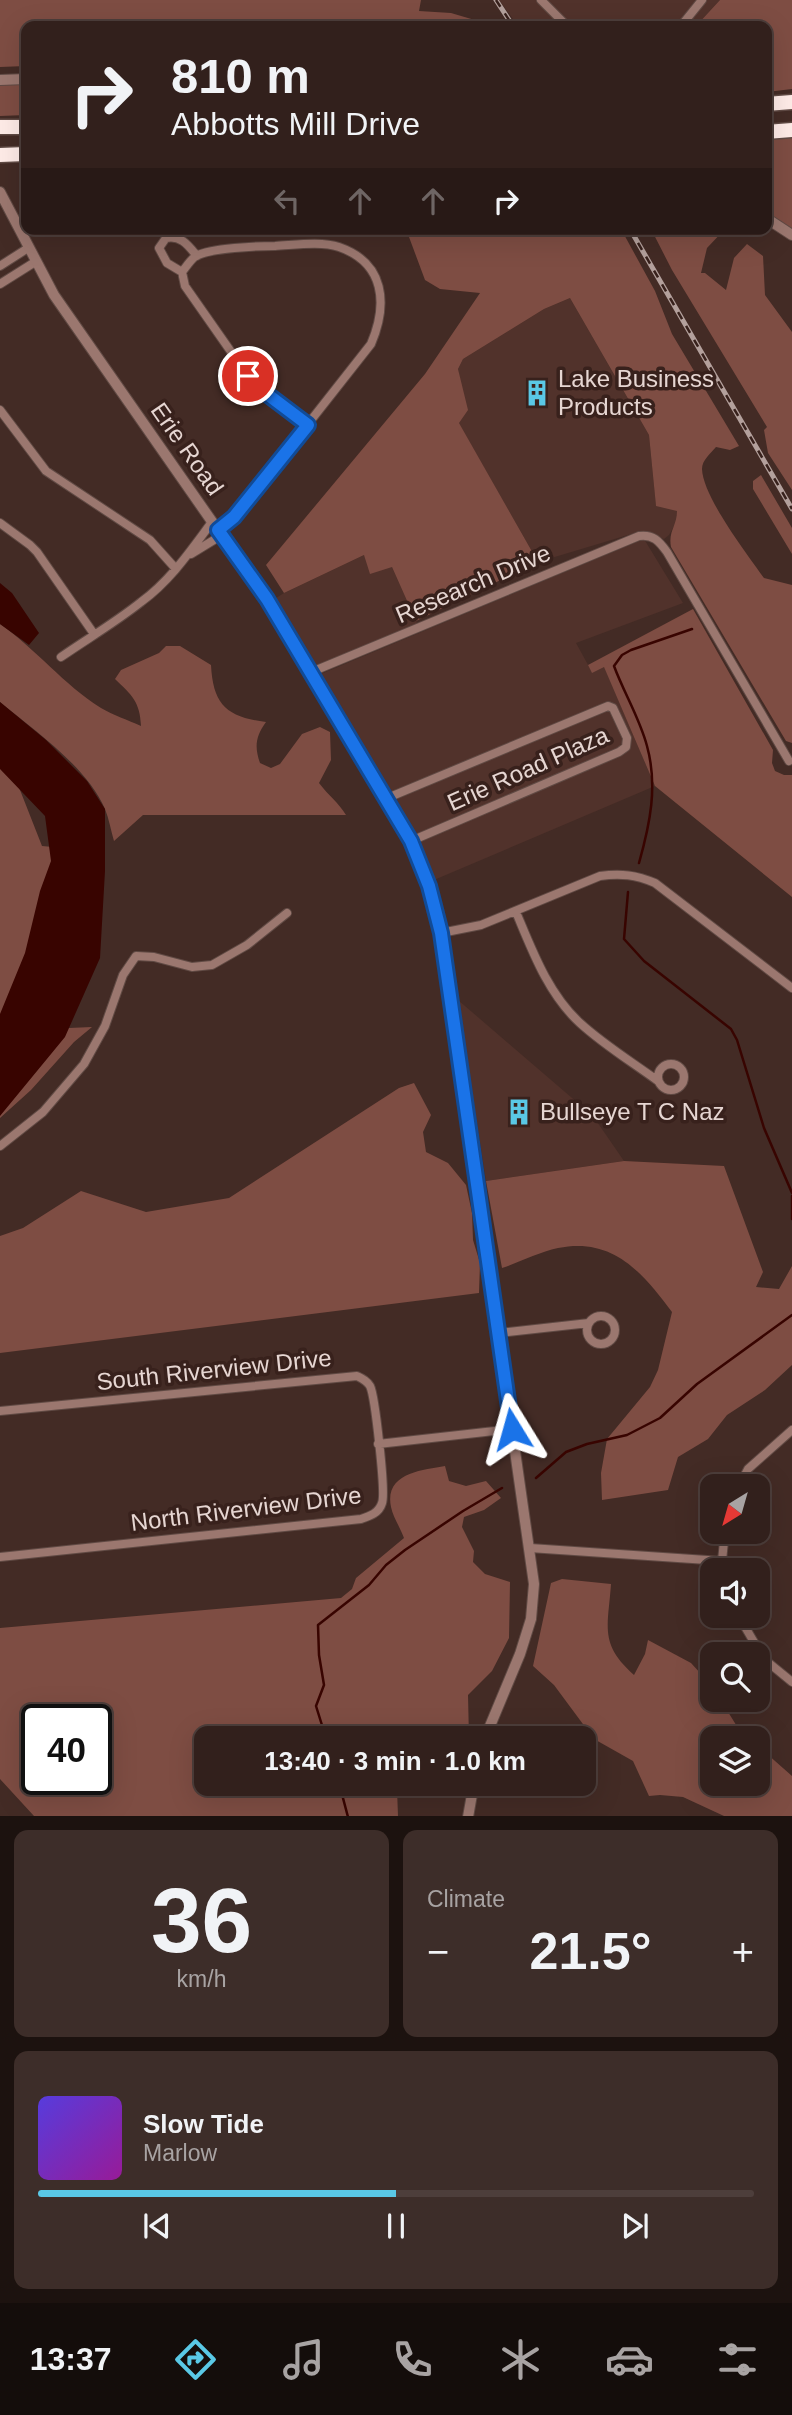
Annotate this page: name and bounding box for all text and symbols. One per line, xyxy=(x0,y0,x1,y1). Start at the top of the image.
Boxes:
icon: right xyxy=(56,49,147,140)
text: 810 m xyxy=(171,49,310,103)
text: Abbotts Mill Drive xyxy=(171,106,420,142)
icon: left xyxy=(268,182,306,220)
icon: ahead xyxy=(341,182,379,220)
icon: ahead xyxy=(414,182,452,220)
icon: right xyxy=(487,182,525,220)
pin xyxy=(218,346,278,406)
icon: arrive xyxy=(229,357,267,395)
place label: Lake Business Products xyxy=(558,365,714,420)
building icon: Lake Business Products xyxy=(522,378,552,408)
street label: Erie Road xyxy=(146,397,229,500)
street label: Research Drive xyxy=(391,539,554,628)
street label: Erie Road Plaza xyxy=(443,721,613,816)
building icon: Bullseye T C Naz xyxy=(504,1097,534,1127)
place label: Bullseye T C Naz xyxy=(540,1098,725,1125)
street label: South Riverview Drive xyxy=(95,1344,333,1395)
position arrow xyxy=(475,1392,549,1466)
north arrow xyxy=(700,1474,770,1544)
map controls xyxy=(700,1474,770,1796)
street label: North Riverview Drive xyxy=(129,1481,363,1536)
button: sound xyxy=(700,1558,770,1628)
button: search xyxy=(700,1642,770,1712)
speed limit sign: 40 xyxy=(21,1704,112,1795)
button: layers xyxy=(700,1726,770,1796)
text: 13:40 · 3 min · 1.0 km xyxy=(264,1746,526,1776)
text: 36 xyxy=(151,1870,252,1971)
text: Climate xyxy=(427,1886,505,1912)
text: 21.5° xyxy=(529,1922,652,1980)
text: − xyxy=(427,1931,449,1973)
text: + xyxy=(732,1931,754,1973)
text: km/h xyxy=(177,1966,226,1992)
text: Slow Tide xyxy=(143,2109,264,2139)
text: Marlow xyxy=(143,2140,217,2166)
icon: previous xyxy=(138,2207,176,2245)
icon: pause xyxy=(377,2207,415,2245)
icon: next xyxy=(616,2207,654,2245)
icon: directions xyxy=(171,2335,220,2384)
icon: music xyxy=(279,2335,328,2384)
icon: phone xyxy=(388,2335,437,2384)
icon: climate xyxy=(496,2335,545,2384)
icon: car xyxy=(605,2335,654,2384)
icon: filters xyxy=(713,2335,762,2384)
text: 13:37 xyxy=(30,2341,112,2377)

